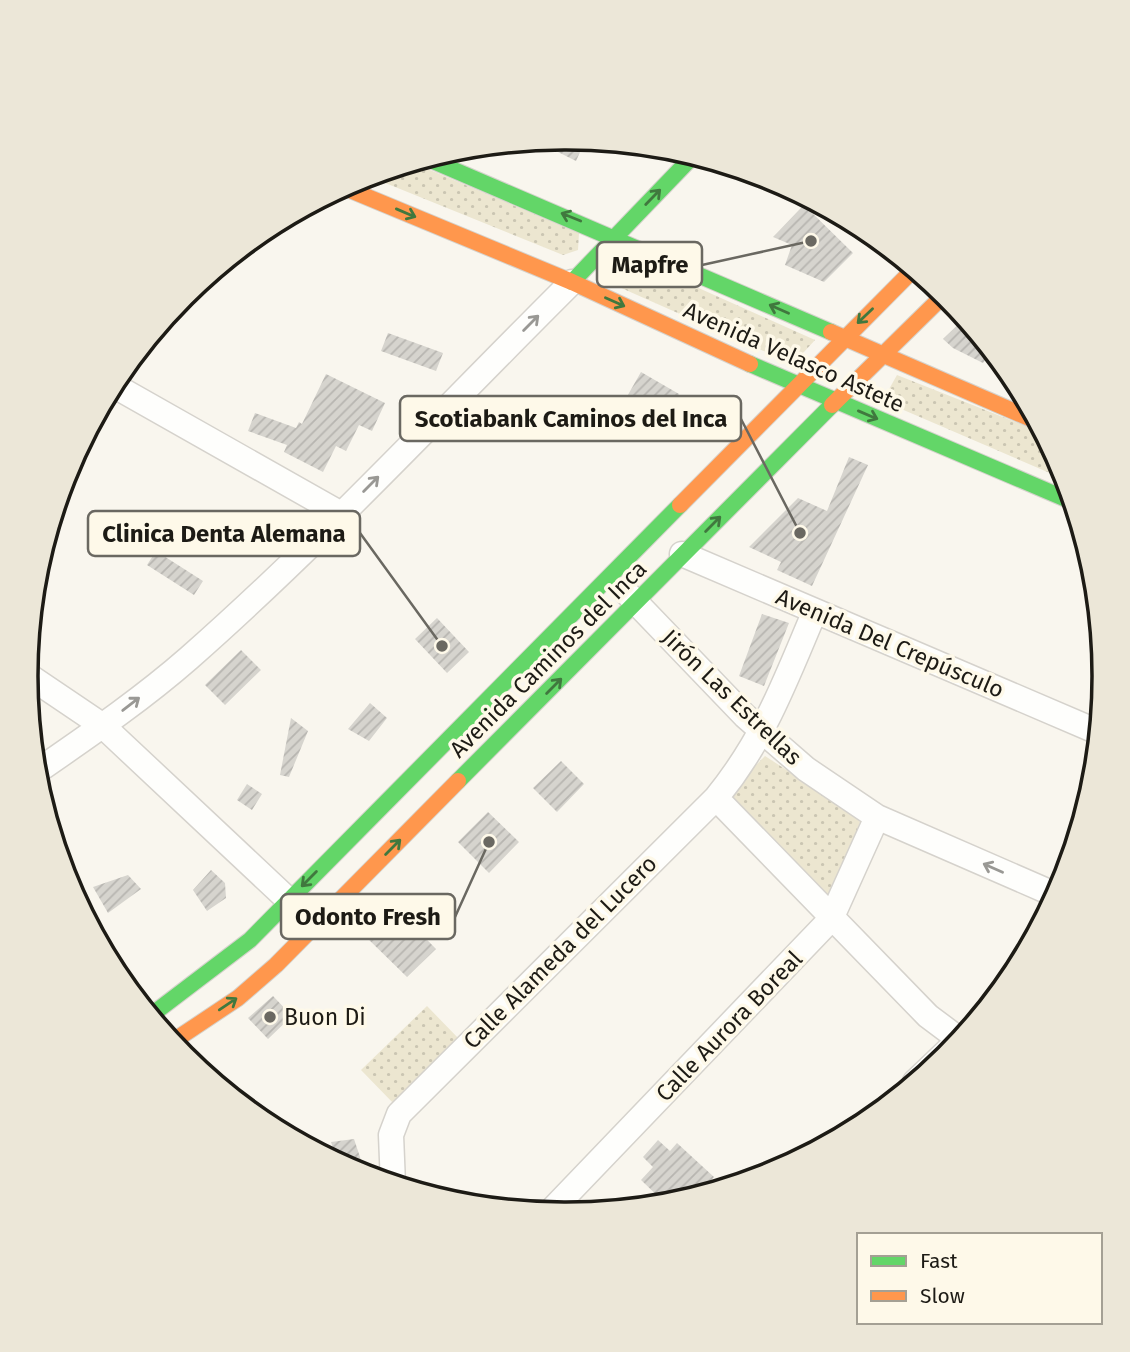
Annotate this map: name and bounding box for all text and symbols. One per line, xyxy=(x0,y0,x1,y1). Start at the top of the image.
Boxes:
one-way arrow xyxy=(644,189,661,206)
one-way arrow xyxy=(394,207,416,220)
one-way arrow xyxy=(561,210,582,223)
callout: Mapfre xyxy=(597,242,702,287)
text: Mapfre xyxy=(611,251,689,279)
one-way arrow xyxy=(604,296,625,309)
street label: Avenida Velasco Astete xyxy=(679,296,909,418)
one-way arrow xyxy=(769,302,790,315)
one-way arrow xyxy=(857,308,874,325)
one-way arrow xyxy=(522,314,539,331)
callout: Scotiabank Caminos del Inca xyxy=(400,396,741,441)
text: Scotiabank Caminos del Inca xyxy=(415,405,727,433)
one-way arrow xyxy=(856,409,878,422)
one-way arrow xyxy=(362,476,379,493)
callout: Clinica Denta Alemana xyxy=(88,511,360,556)
one-way arrow xyxy=(704,515,721,532)
text: Clinica Denta Alemana xyxy=(102,520,346,548)
street label: Avenida Caminos del Inca xyxy=(444,555,652,763)
street label: Avenida Del Crepúsculo xyxy=(772,582,1008,704)
street label: Jirón Las Estrellas xyxy=(656,623,808,771)
one-way arrow xyxy=(545,678,562,695)
one-way arrow xyxy=(121,696,140,711)
one-way arrow xyxy=(384,839,401,856)
street label: Calle Alameda del Lucero xyxy=(457,849,663,1055)
one-way arrow xyxy=(983,861,1005,874)
one-way arrow xyxy=(300,870,317,887)
callout: Odonto Fresh xyxy=(281,894,455,939)
text: Odonto Fresh xyxy=(295,903,441,931)
street label: Calle Aurora Boreal xyxy=(650,945,808,1107)
one-way arrow xyxy=(218,997,238,1011)
place label: Buon Di xyxy=(284,1003,366,1031)
marker: Buon Di xyxy=(262,1009,278,1025)
legend xyxy=(857,1233,1102,1324)
text: Fast xyxy=(920,1248,958,1274)
text: Slow xyxy=(920,1283,965,1309)

